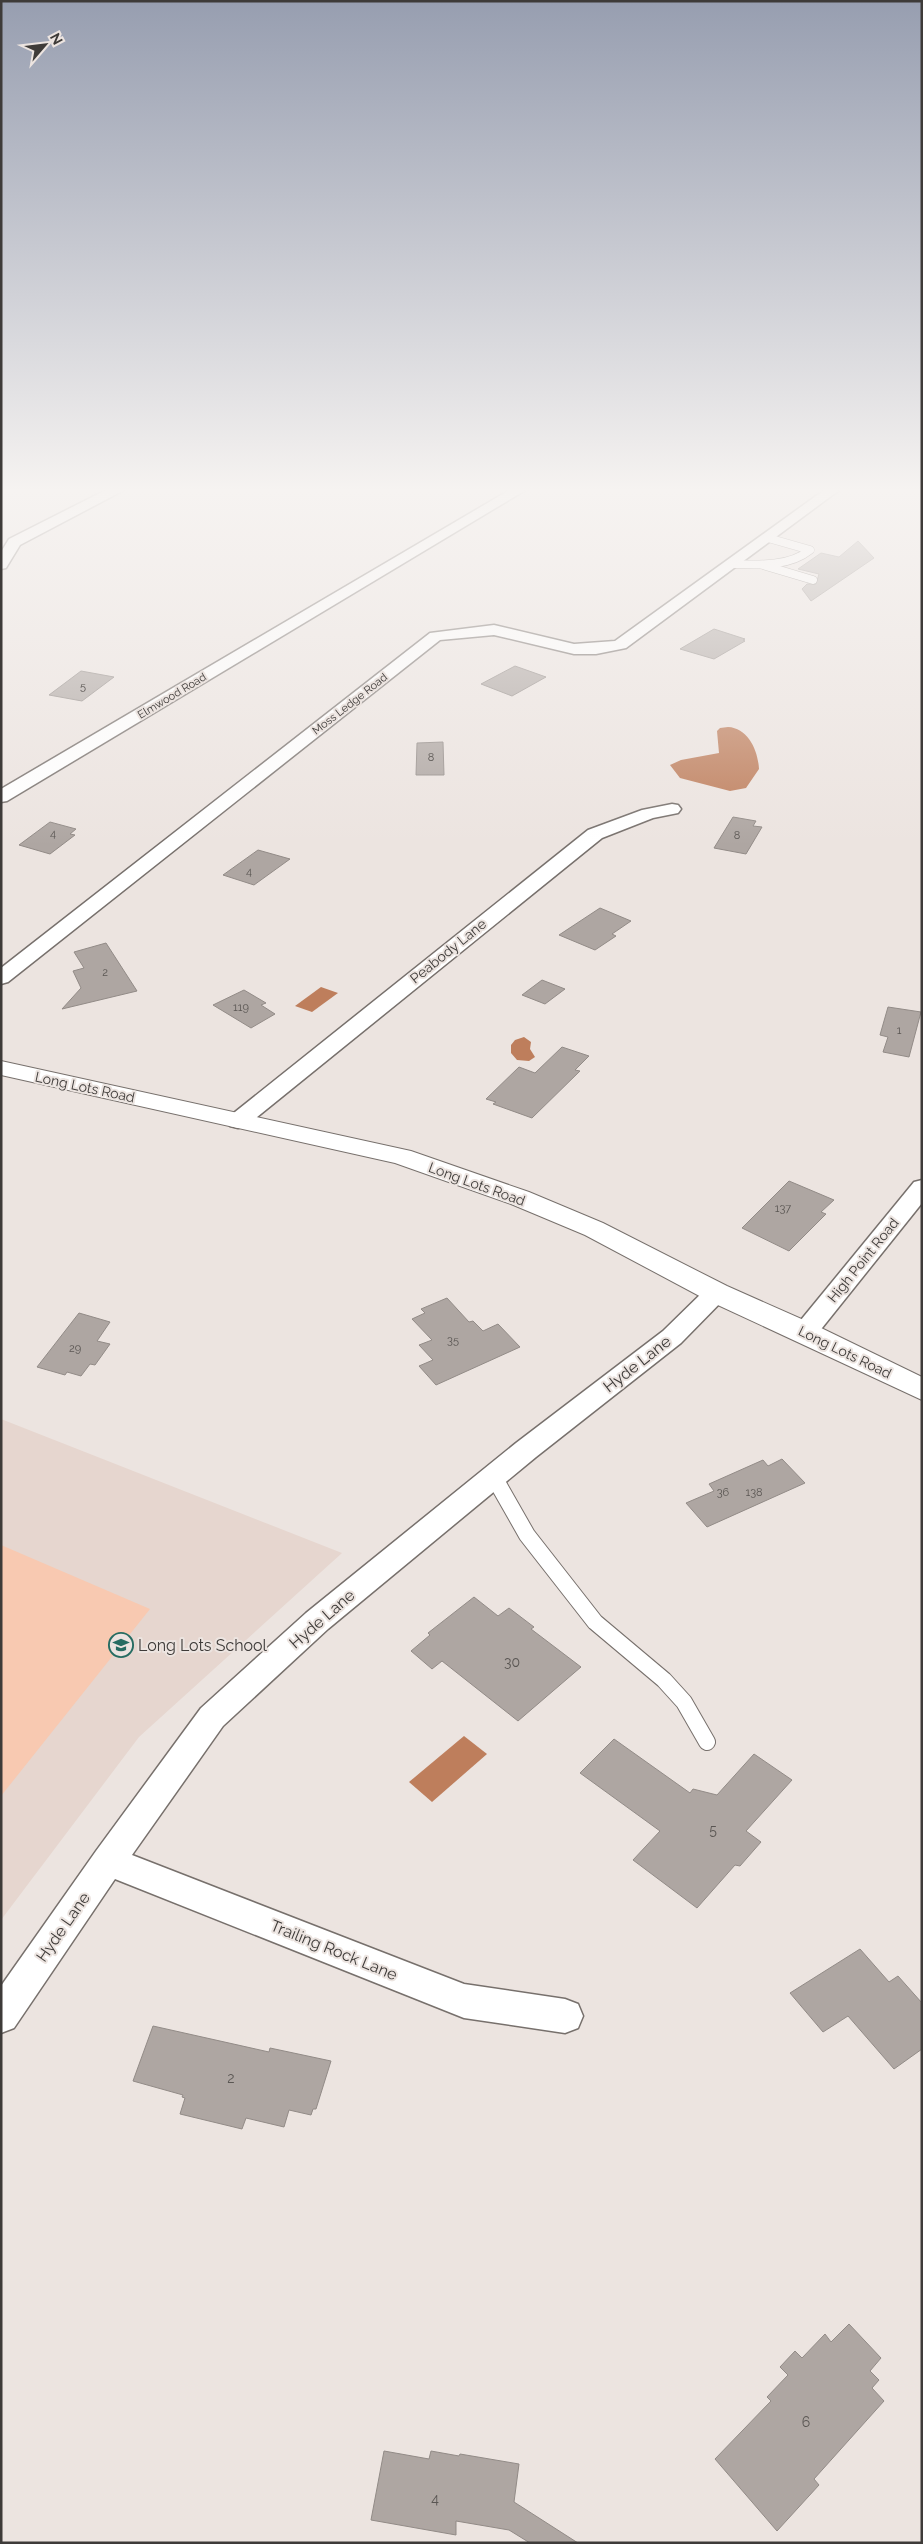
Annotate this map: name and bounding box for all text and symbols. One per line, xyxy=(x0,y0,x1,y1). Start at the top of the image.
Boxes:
north arrow xyxy=(20,20,70,70)
text: N xyxy=(47,30,66,47)
street label: Elmwood Road xyxy=(135,670,209,722)
street label: Moss Ledge Road xyxy=(310,671,390,737)
house number: 5 xyxy=(80,680,86,693)
house number: 8 xyxy=(428,751,434,764)
house number: 4 xyxy=(50,827,56,840)
house number: 8 xyxy=(734,829,740,842)
house number: 4 xyxy=(246,865,252,878)
street label: Peabody Lane xyxy=(407,915,489,987)
house number: 2 xyxy=(102,966,108,979)
house number: 119 xyxy=(233,1001,249,1014)
house number: 1 xyxy=(897,1024,902,1037)
street label: Long Lots Road xyxy=(34,1069,136,1105)
street label: Long Lots Road xyxy=(427,1159,527,1209)
house number: 137 xyxy=(775,1202,791,1215)
street label: High Point Road xyxy=(824,1215,902,1305)
street label: Long Lots Road xyxy=(796,1323,894,1381)
street label: Hyde Lane xyxy=(599,1332,675,1396)
house number: 35 xyxy=(447,1334,459,1347)
house number: 29 xyxy=(69,1342,81,1355)
house number: 36 xyxy=(717,1486,730,1499)
house number: 138 xyxy=(745,1486,763,1499)
street label: Hyde Lane xyxy=(285,1585,359,1653)
school or university icon: Long Lots School xyxy=(108,1632,134,1658)
place label: Long Lots School xyxy=(138,1636,268,1655)
house number: 30 xyxy=(504,1654,520,1670)
house number: 5 xyxy=(709,1822,717,1838)
street label: Hyde Lane xyxy=(32,1889,94,1965)
street label: Trailing Rock Lane xyxy=(268,1916,400,1984)
house number: 2 xyxy=(227,2070,235,2086)
house number: 6 xyxy=(802,2414,810,2430)
house number: 4 xyxy=(431,2491,439,2507)

